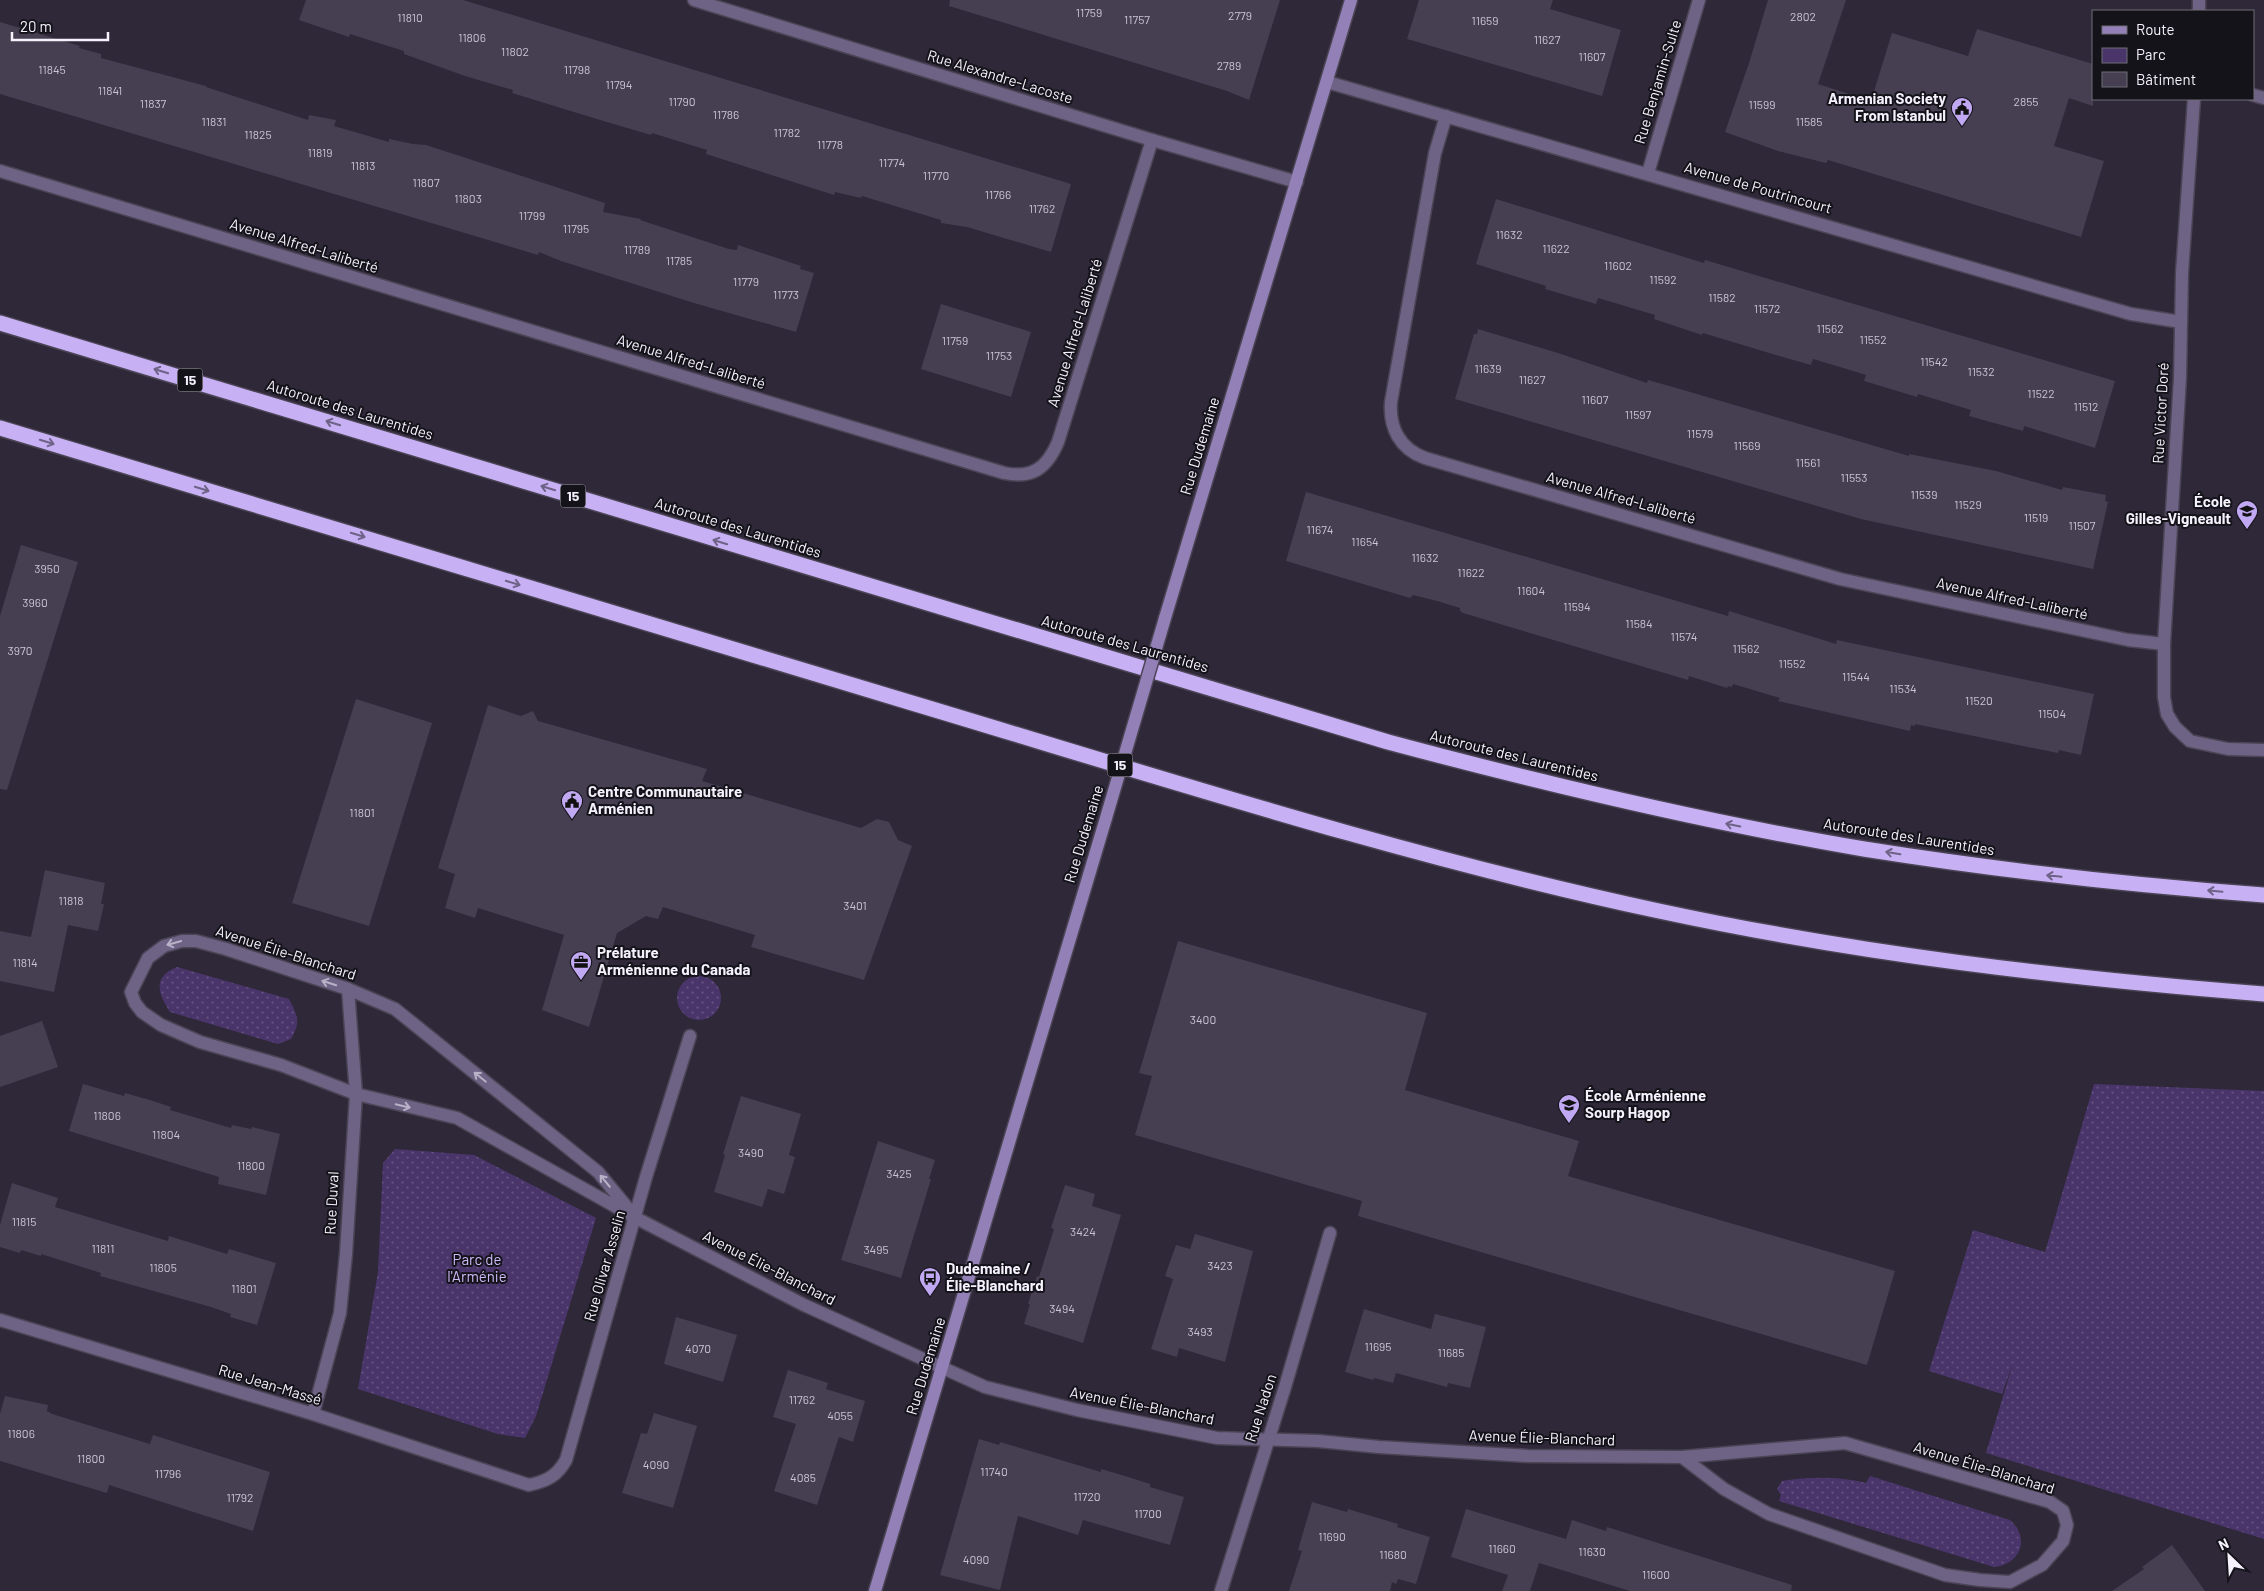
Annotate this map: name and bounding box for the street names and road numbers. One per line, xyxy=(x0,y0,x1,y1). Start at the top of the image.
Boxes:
street label: Rue Benjamin-Sulte xyxy=(1630,18,1684,146)
street label: Rue Alexandre-Lacoste xyxy=(925,45,1075,107)
street label: Avenue de Poutrincourt xyxy=(1682,157,1834,217)
street label: Avenue Alfred-Laliberté xyxy=(228,214,381,276)
street label: Avenue Alfred-Laliberté xyxy=(1043,256,1105,409)
street label: Avenue Alfred-Laliberté xyxy=(615,330,768,392)
street label: Rue Victor Doré xyxy=(2148,362,2172,464)
road number: 15 xyxy=(178,368,202,392)
street label: Autoroute des Laurentides xyxy=(265,375,436,443)
street label: Rue Dudemaine xyxy=(1176,395,1222,497)
street label: Avenue Alfred-Laliberté xyxy=(1545,467,1698,527)
road number: 15 xyxy=(560,484,586,508)
street label: Autoroute des Laurentides xyxy=(653,493,824,561)
street label: Avenue Alfred-Laliberté xyxy=(1935,573,2090,623)
street label: Autoroute des Laurentides xyxy=(1040,611,1211,676)
street label: Autoroute des Laurentides xyxy=(1428,725,1600,785)
road number: 15 xyxy=(1108,754,1132,776)
street label: Rue Dudemaine xyxy=(1060,783,1106,885)
street label: Autoroute des Laurentides xyxy=(1822,814,1996,858)
street label: Avenue Élie-Blanchard xyxy=(214,921,359,983)
street label: Rue Duval xyxy=(320,1171,342,1235)
street label: Rue Olivar Asselin xyxy=(580,1208,628,1323)
street label: Avenue Élie-Blanchard xyxy=(700,1226,839,1308)
street label: Rue Dudemaine xyxy=(902,1315,948,1417)
street label: Rue Jean-Massé xyxy=(217,1360,324,1408)
street label: Rue Nadon xyxy=(1241,1371,1279,1444)
street label: Avenue Élie-Blanchard xyxy=(1069,1382,1216,1428)
street label: Avenue Élie-Blanchard xyxy=(1468,1425,1616,1449)
street label: Avenue Élie-Blanchard xyxy=(1912,1437,2057,1497)

